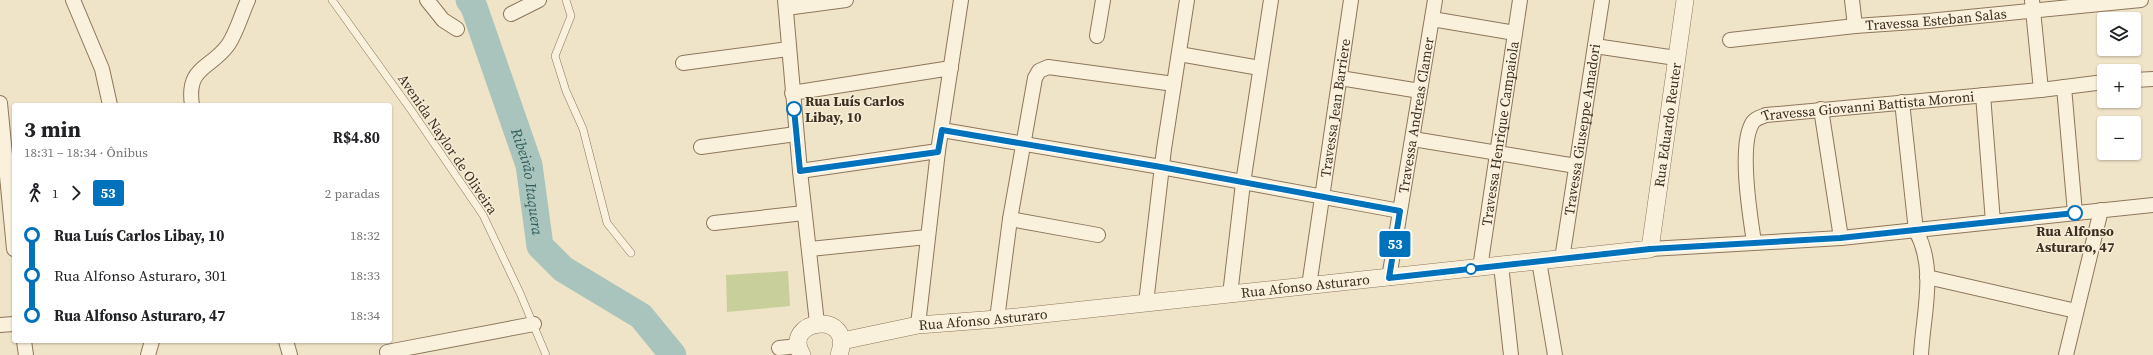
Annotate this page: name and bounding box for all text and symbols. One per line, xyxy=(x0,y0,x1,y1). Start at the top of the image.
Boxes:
street label: Travessa Esteban Salas xyxy=(1865,3,2008,35)
map controls xyxy=(2097,12,2141,160)
button: layers xyxy=(2097,12,2141,56)
street label: Travessa Andreas Clamer xyxy=(1393,36,1439,195)
street label: Travessa Jean Barriere xyxy=(1315,37,1355,179)
street label: Travessa Henrique Campaiola xyxy=(1476,39,1524,227)
street label: Travessa Giuseppe Amadori xyxy=(1559,42,1605,217)
street label: Rua Eduardo Reuter xyxy=(1649,61,1686,188)
button: + xyxy=(2097,64,2141,108)
street label: Avenida Naylor de Oliveira xyxy=(393,70,503,219)
street label: Travessa Giovanni Battista Moroni xyxy=(1758,86,1975,126)
place label: Rua Luís Carlos Libay, 10 xyxy=(805,91,905,127)
marker: Rua Luís Carlos Libay, 10 xyxy=(786,101,802,117)
text: 3 min xyxy=(24,114,81,144)
button: − xyxy=(2097,116,2141,160)
water label: Ribeirão Itaquera xyxy=(506,124,549,237)
text: R$4.80 xyxy=(333,127,380,148)
text: 18:31 – 18:34 · Ônibus xyxy=(24,144,148,161)
icon: walk xyxy=(24,182,46,204)
icon: forward xyxy=(65,182,87,204)
text: 53 xyxy=(101,183,116,203)
text: 1 xyxy=(52,185,59,202)
text: 2 paradas xyxy=(325,185,380,202)
marker: Rua Alfonso Asturaro, 47 xyxy=(2067,205,2083,221)
place label: Rua Alfonso Asturaro, 47 xyxy=(2035,221,2115,257)
text: Rua Luís Carlos Libay, 10 xyxy=(54,225,224,246)
text: 18:32 xyxy=(350,227,380,244)
line badge: 53 xyxy=(1377,231,1413,257)
text: 53 xyxy=(1387,234,1403,254)
unlabelled marker xyxy=(1465,263,1477,275)
text: Rua Alfonso Asturaro, 301 xyxy=(54,265,227,286)
text: 18:33 xyxy=(350,267,380,284)
street label: Rua Afonso Asturaro xyxy=(1240,269,1371,303)
street label: Rua Afonso Asturaro xyxy=(918,304,1049,335)
text: Rua Alfonso Asturaro, 47 xyxy=(54,305,225,326)
text: 18:34 xyxy=(350,307,380,324)

